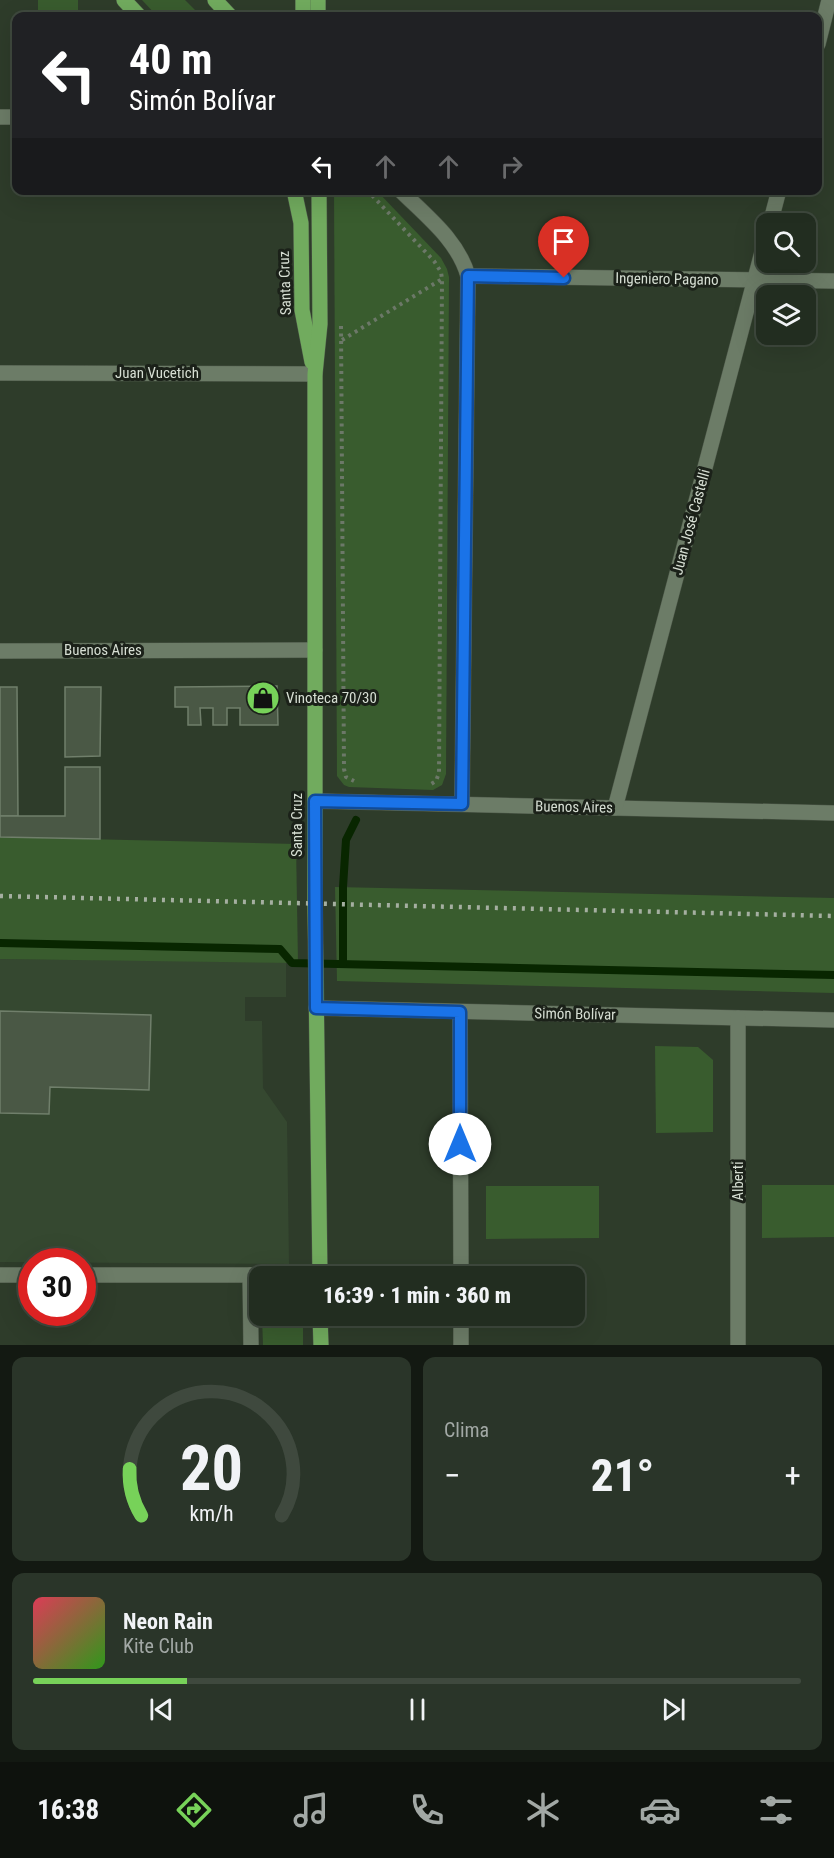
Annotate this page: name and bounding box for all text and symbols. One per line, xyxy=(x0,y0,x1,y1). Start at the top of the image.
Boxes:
text: 40 m xyxy=(129,35,212,84)
icon: left xyxy=(30,36,108,114)
text: Simón Bolívar xyxy=(129,85,276,117)
icon: left xyxy=(306,150,339,183)
icon: ahead xyxy=(369,150,402,183)
icon: ahead xyxy=(432,150,465,183)
icon: right xyxy=(495,150,528,183)
map controls xyxy=(756,213,816,345)
button: search xyxy=(756,213,816,273)
pin xyxy=(538,216,589,278)
icon: arrive xyxy=(547,225,580,258)
street label: Santa Cruz xyxy=(275,251,295,315)
street label: Ingeniero Pagano xyxy=(615,269,719,289)
button: layers xyxy=(756,285,816,345)
street label: Juan Vucetich xyxy=(115,364,199,382)
street label: Juan José Castelli xyxy=(668,467,714,577)
street label: Buenos Aires xyxy=(64,641,142,659)
shop icon: Vinoteca 70/30 xyxy=(245,680,281,716)
place label: Vinoteca 70/30 xyxy=(286,689,377,707)
street label: Santa Cruz xyxy=(288,793,306,857)
street label: Buenos Aires xyxy=(535,797,613,817)
street label: Simón Bolívar xyxy=(534,1004,616,1024)
position arrow xyxy=(428,1112,492,1176)
street label: Alberti xyxy=(729,1161,747,1201)
speed limit sign: 30 xyxy=(18,1248,96,1326)
text: 16:39 · 1 min · 360 m xyxy=(323,1283,511,1308)
text: Clima xyxy=(444,1418,489,1442)
text: 20 xyxy=(180,1432,243,1505)
text: 21° xyxy=(591,1449,654,1502)
text: − xyxy=(444,1456,461,1495)
text: + xyxy=(785,1456,801,1495)
text: km/h xyxy=(189,1501,234,1526)
text: Neon Rain xyxy=(123,1609,213,1634)
text: Kite Club xyxy=(123,1634,194,1658)
icon: previous xyxy=(145,1693,178,1726)
icon: pause xyxy=(401,1693,434,1726)
icon: next xyxy=(657,1693,690,1726)
icon: directions xyxy=(173,1789,215,1831)
icon: music xyxy=(290,1789,332,1831)
icon: phone xyxy=(406,1789,448,1831)
icon: climate xyxy=(522,1789,564,1831)
icon: car xyxy=(639,1789,681,1831)
icon: filters xyxy=(755,1789,797,1831)
text: 16:38 xyxy=(37,1794,99,1826)

